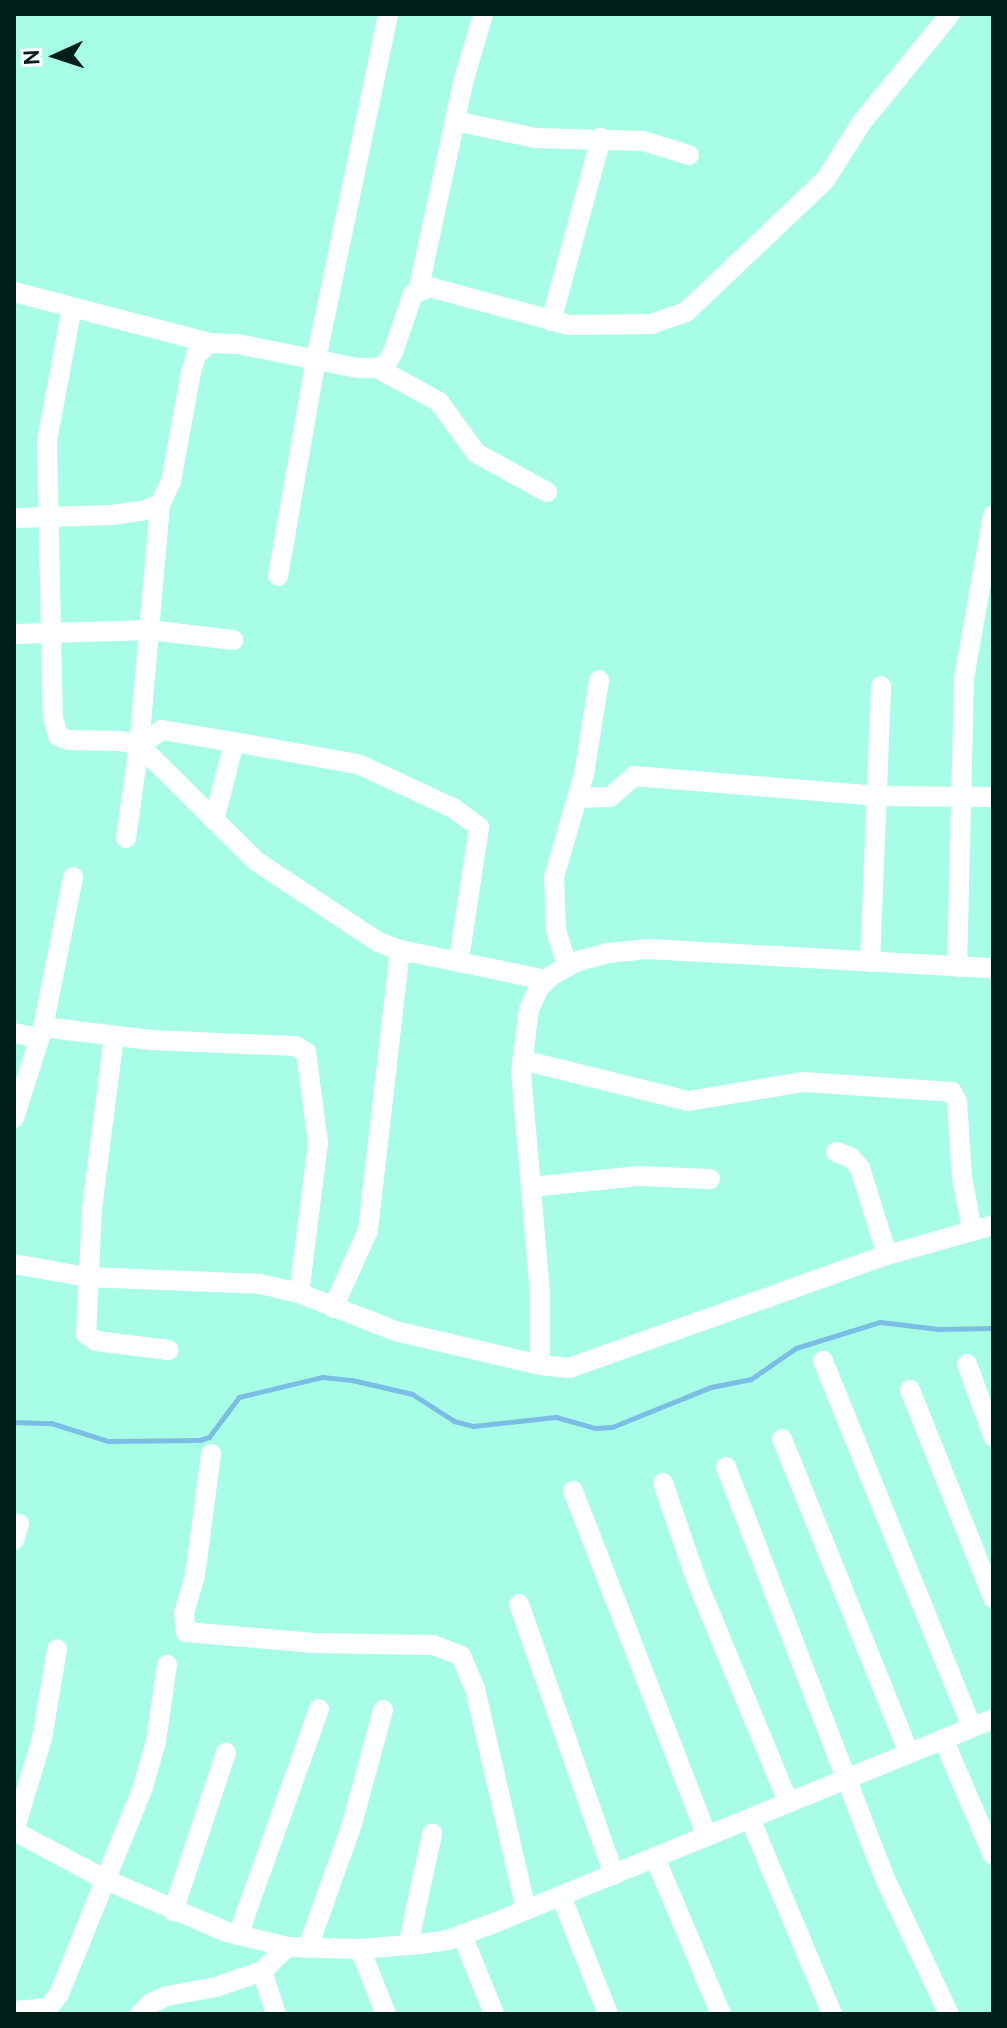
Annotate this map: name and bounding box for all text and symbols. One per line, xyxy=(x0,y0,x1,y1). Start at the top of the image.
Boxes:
north arrow xyxy=(16,16,96,96)
text: N xyxy=(18,49,45,66)

